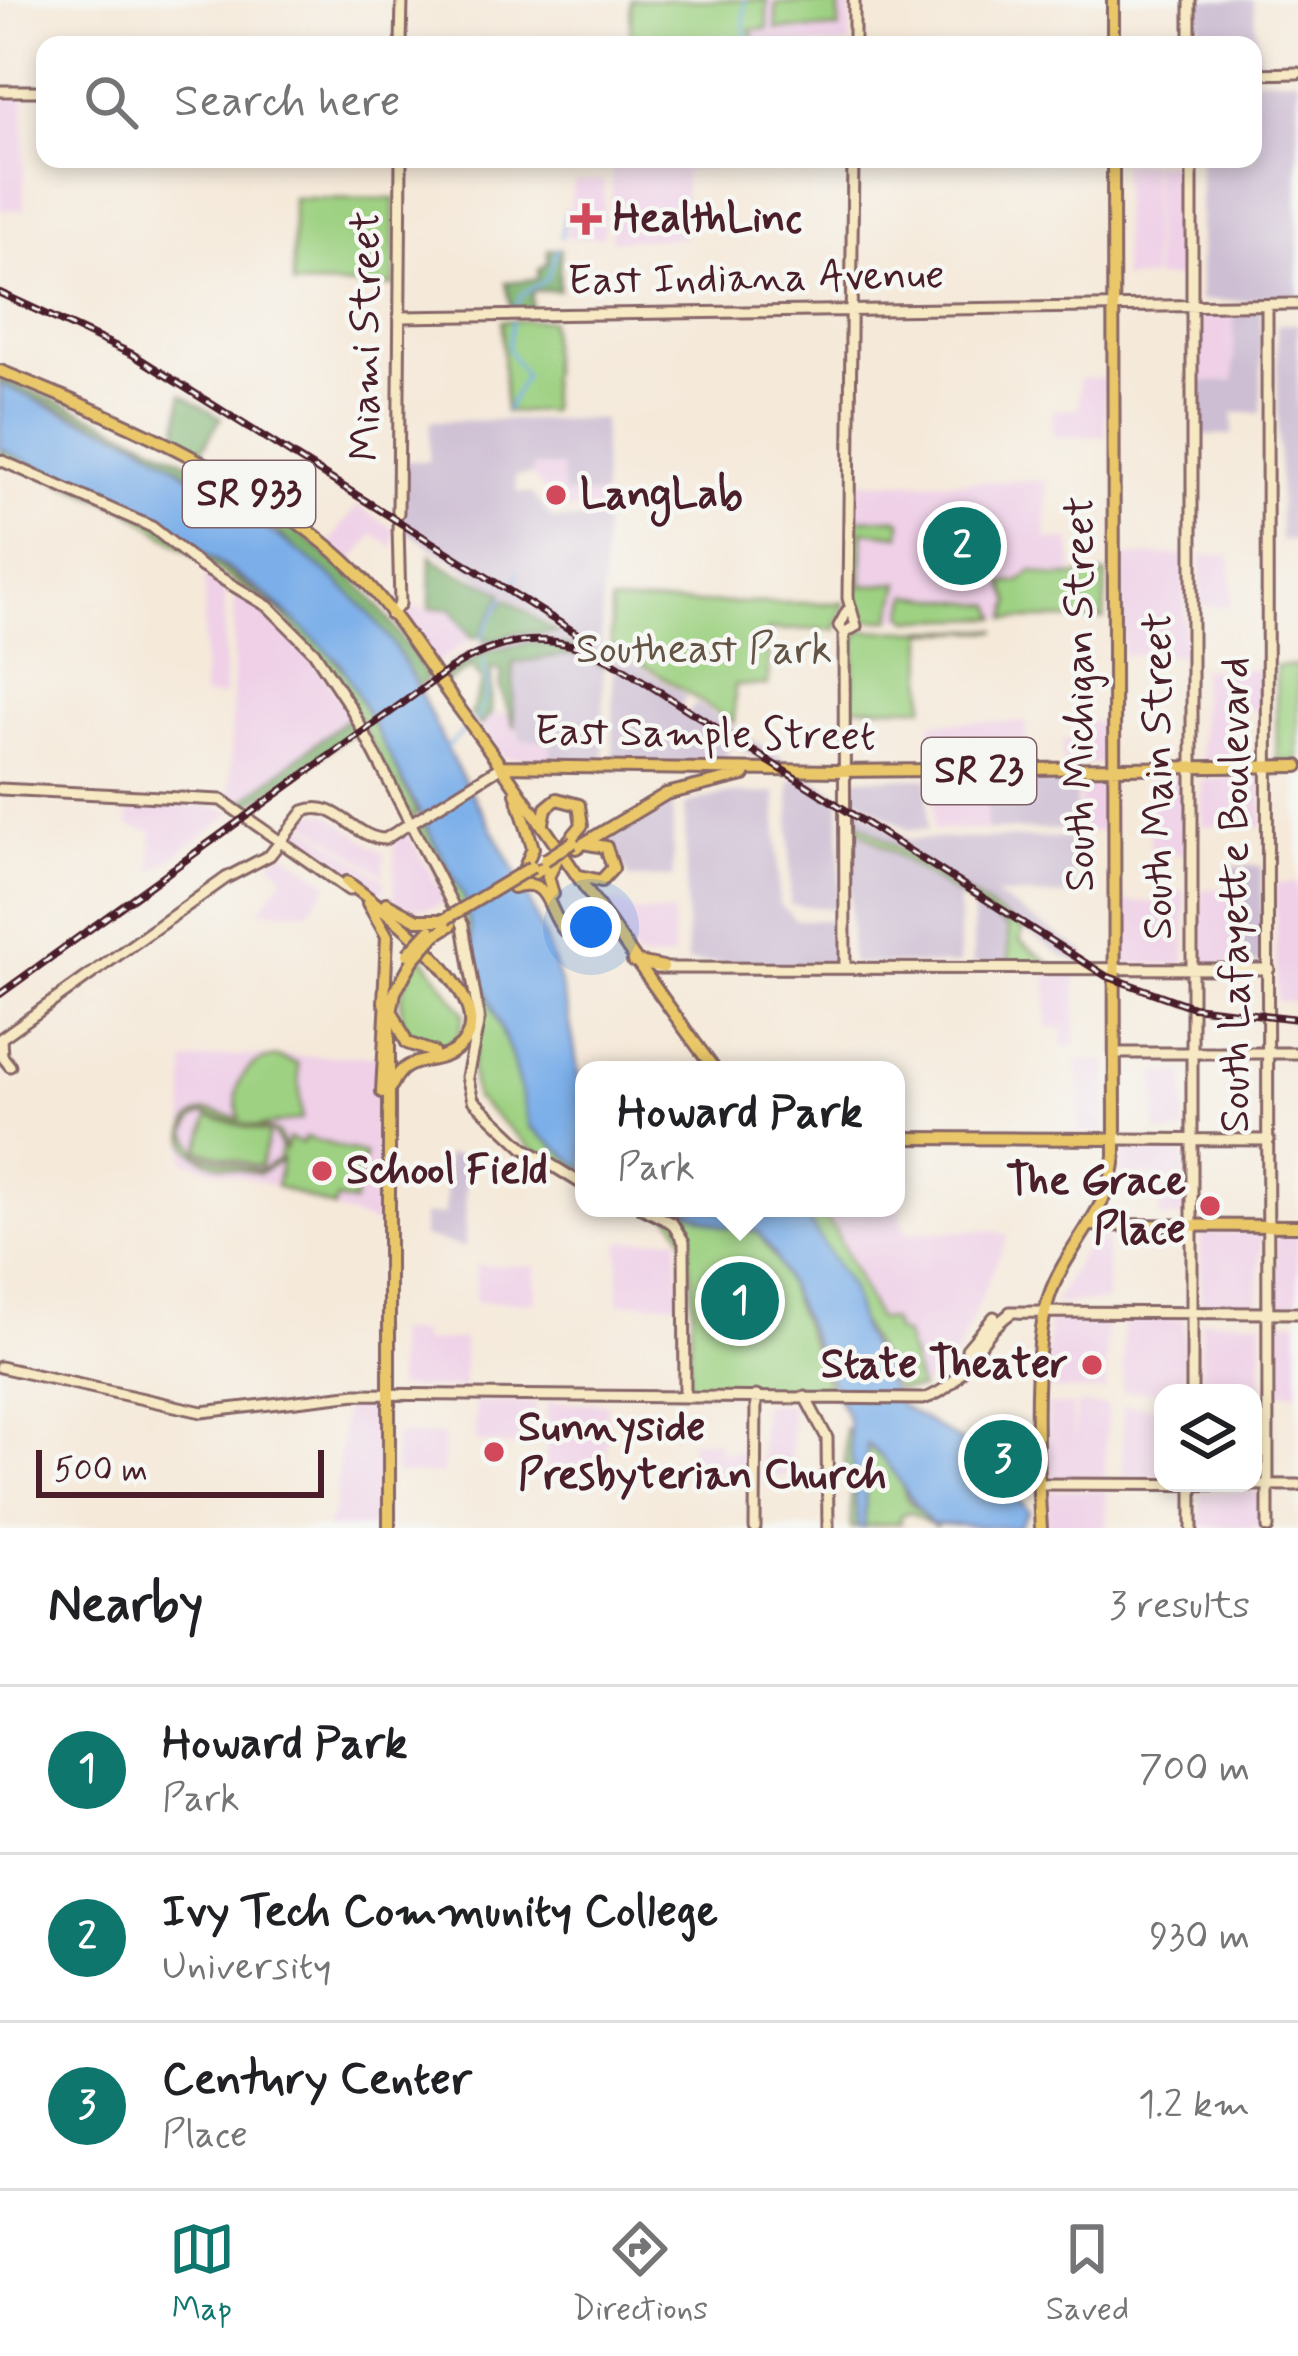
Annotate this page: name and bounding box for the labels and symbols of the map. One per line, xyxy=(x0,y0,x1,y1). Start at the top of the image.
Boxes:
place label: HealthLinc xyxy=(613,192,802,247)
marker: HealthLinc xyxy=(570,203,602,235)
street label: Miami Street xyxy=(340,211,395,461)
street label: East Indiana Avenue xyxy=(567,248,945,310)
road number: SR 933 xyxy=(183,461,315,527)
place label: LangLab xyxy=(580,468,743,527)
marker: LangLab xyxy=(543,482,569,508)
street label: South Michigan Street xyxy=(1054,496,1109,892)
pin: 2 xyxy=(923,501,1001,591)
street label: South Main Street xyxy=(1132,612,1187,940)
park label: Southeast Park xyxy=(576,623,832,678)
street label: South Lafayette Boulevard xyxy=(1209,657,1264,1133)
street label: East Sample Street xyxy=(534,705,876,765)
road number: SR 23 xyxy=(922,738,1036,804)
your location xyxy=(561,897,621,957)
place label: School Field xyxy=(346,1144,548,1199)
place label: The Grace Place xyxy=(1006,1155,1186,1258)
marker: School Field xyxy=(309,1158,335,1184)
marker: The Grace Place xyxy=(1197,1193,1223,1219)
pin: 1 xyxy=(701,1256,779,1346)
place label: State Theater xyxy=(821,1338,1068,1393)
marker: State Theater xyxy=(1079,1352,1105,1378)
place label: Sunnyside Presbyterian Church xyxy=(518,1401,887,1504)
pin: 3 xyxy=(964,1414,1042,1504)
marker: Sunnyside Presbyterian Church xyxy=(481,1439,507,1465)
scale bar xyxy=(36,1444,324,1497)

